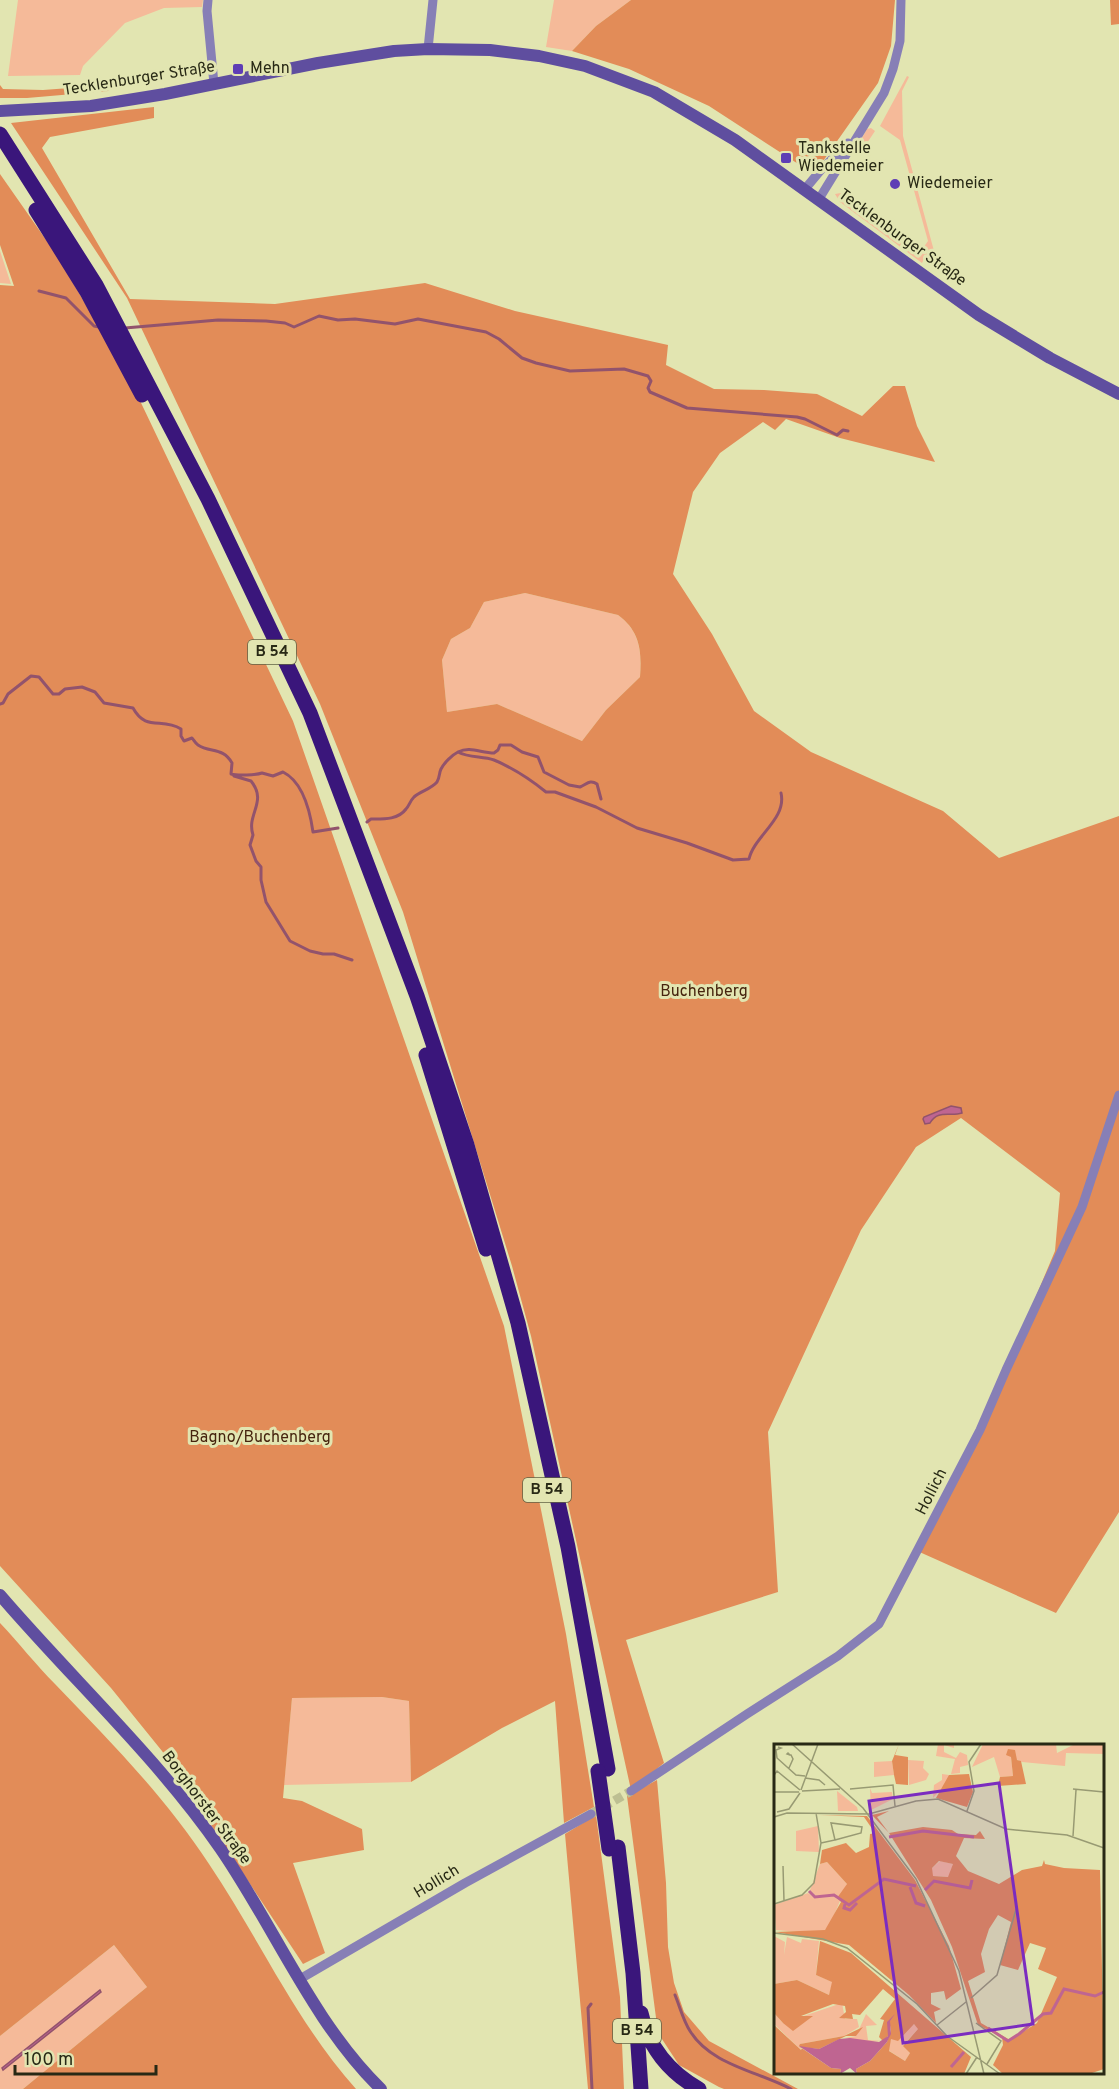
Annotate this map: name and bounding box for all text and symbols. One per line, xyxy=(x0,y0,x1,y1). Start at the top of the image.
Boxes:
street label: Tecklenburger Straße xyxy=(62,57,216,101)
place label: Mehn xyxy=(250,59,290,79)
marker: Mehn xyxy=(231,62,245,76)
place label: Tankstelle Wiedemeier xyxy=(798,139,884,177)
marker: Tankstelle Wiedemeier xyxy=(779,151,793,165)
place label: Wiedemeier xyxy=(907,174,993,194)
marker: Wiedemeier xyxy=(888,177,902,191)
street label: Tecklenburger Straße xyxy=(834,185,970,291)
road number: B 54 xyxy=(248,640,296,664)
park label: Buchenberg xyxy=(660,982,748,1002)
park label: Bagno/Buchenberg xyxy=(189,1428,331,1448)
street label: Hollich xyxy=(912,1465,952,1519)
road number: B 54 xyxy=(523,1478,571,1502)
inset map xyxy=(774,1744,1104,2074)
street label: Borghorster Straße xyxy=(157,1747,255,1869)
street label: Hollich xyxy=(411,1861,463,1903)
road number: B 54 xyxy=(613,2019,661,2043)
scale bar xyxy=(15,2038,156,2076)
text: 100 m xyxy=(24,2049,73,2072)

